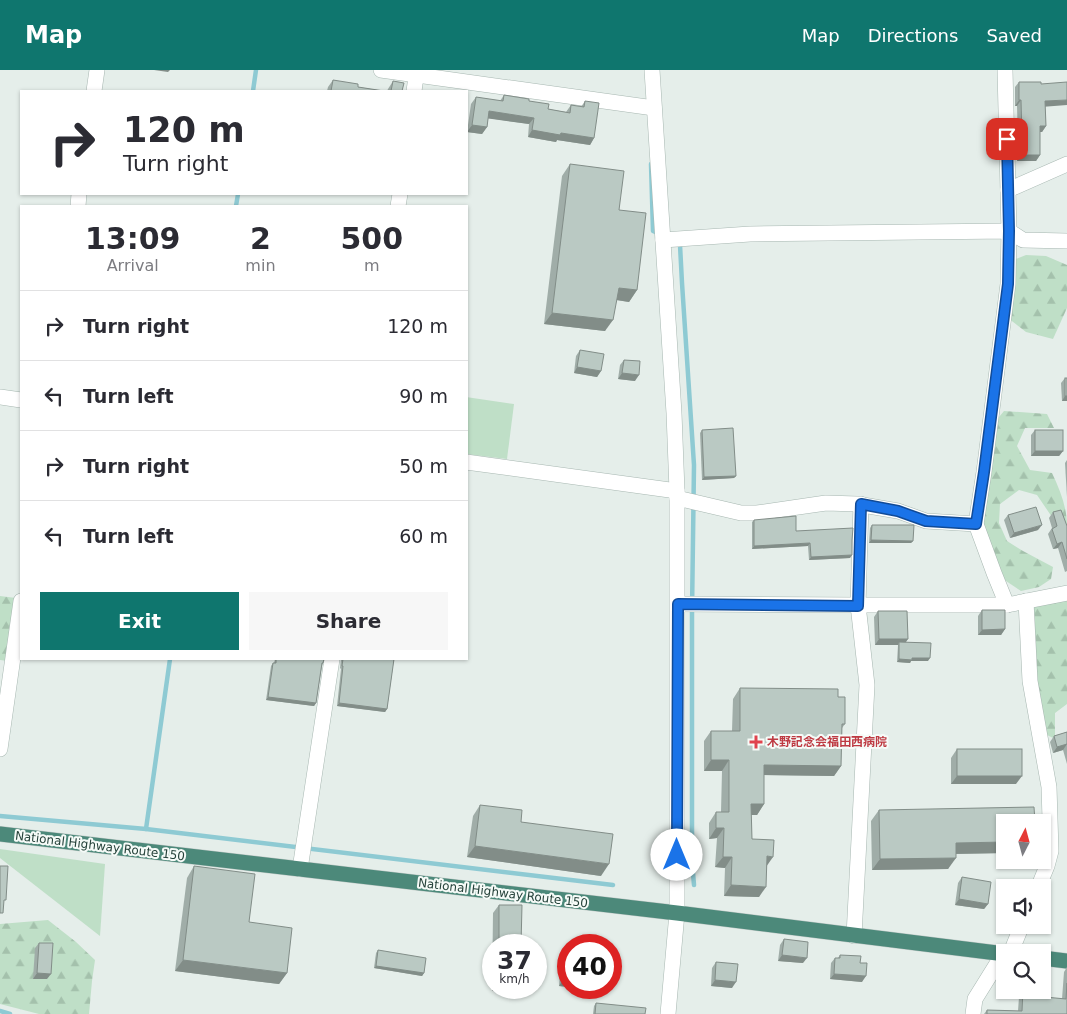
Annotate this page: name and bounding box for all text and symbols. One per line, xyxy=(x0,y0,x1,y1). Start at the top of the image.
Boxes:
text: Map xyxy=(25,21,82,49)
text: Map xyxy=(802,25,840,46)
text: Directions xyxy=(868,25,958,46)
text: Saved xyxy=(986,25,1042,46)
icon: right xyxy=(40,110,105,175)
text: 120 m xyxy=(123,110,245,150)
pin xyxy=(986,118,1028,160)
icon: arrive xyxy=(993,125,1021,153)
text: Turn right xyxy=(123,151,228,176)
text: 13:09 xyxy=(85,221,180,256)
text: 2 xyxy=(250,221,271,256)
text: 500 xyxy=(340,221,403,256)
text: Arrival xyxy=(107,256,159,275)
text: min xyxy=(245,256,276,275)
text: m xyxy=(364,256,380,275)
icon: right xyxy=(40,312,68,340)
text: Turn right xyxy=(83,315,189,337)
text: 120 m xyxy=(387,315,448,337)
icon: left xyxy=(40,382,68,410)
text: Turn left xyxy=(83,385,174,407)
text: 90 m xyxy=(399,385,448,407)
icon: right xyxy=(40,452,68,480)
text: Turn right xyxy=(83,455,189,477)
text: 50 m xyxy=(399,455,448,477)
icon: left xyxy=(40,522,68,550)
text: Turn left xyxy=(83,525,174,547)
text: 60 m xyxy=(399,525,448,547)
button: Exit xyxy=(40,592,239,650)
button: Share xyxy=(249,592,448,650)
marker: 木野記念会福田西病院 xyxy=(749,735,763,749)
place label: 木野記念会福田西病院 xyxy=(767,735,887,749)
north arrow xyxy=(996,814,1051,869)
map controls xyxy=(996,814,1051,999)
position arrow xyxy=(650,828,702,880)
street label: National Highway Route 150 xyxy=(14,829,186,863)
street label: National Highway Route 150 xyxy=(417,876,589,910)
button: sound xyxy=(996,879,1051,934)
speed limit sign: 40 xyxy=(557,934,622,999)
button: search xyxy=(996,944,1051,999)
text: 37 xyxy=(497,946,532,975)
text: km/h xyxy=(499,972,530,986)

